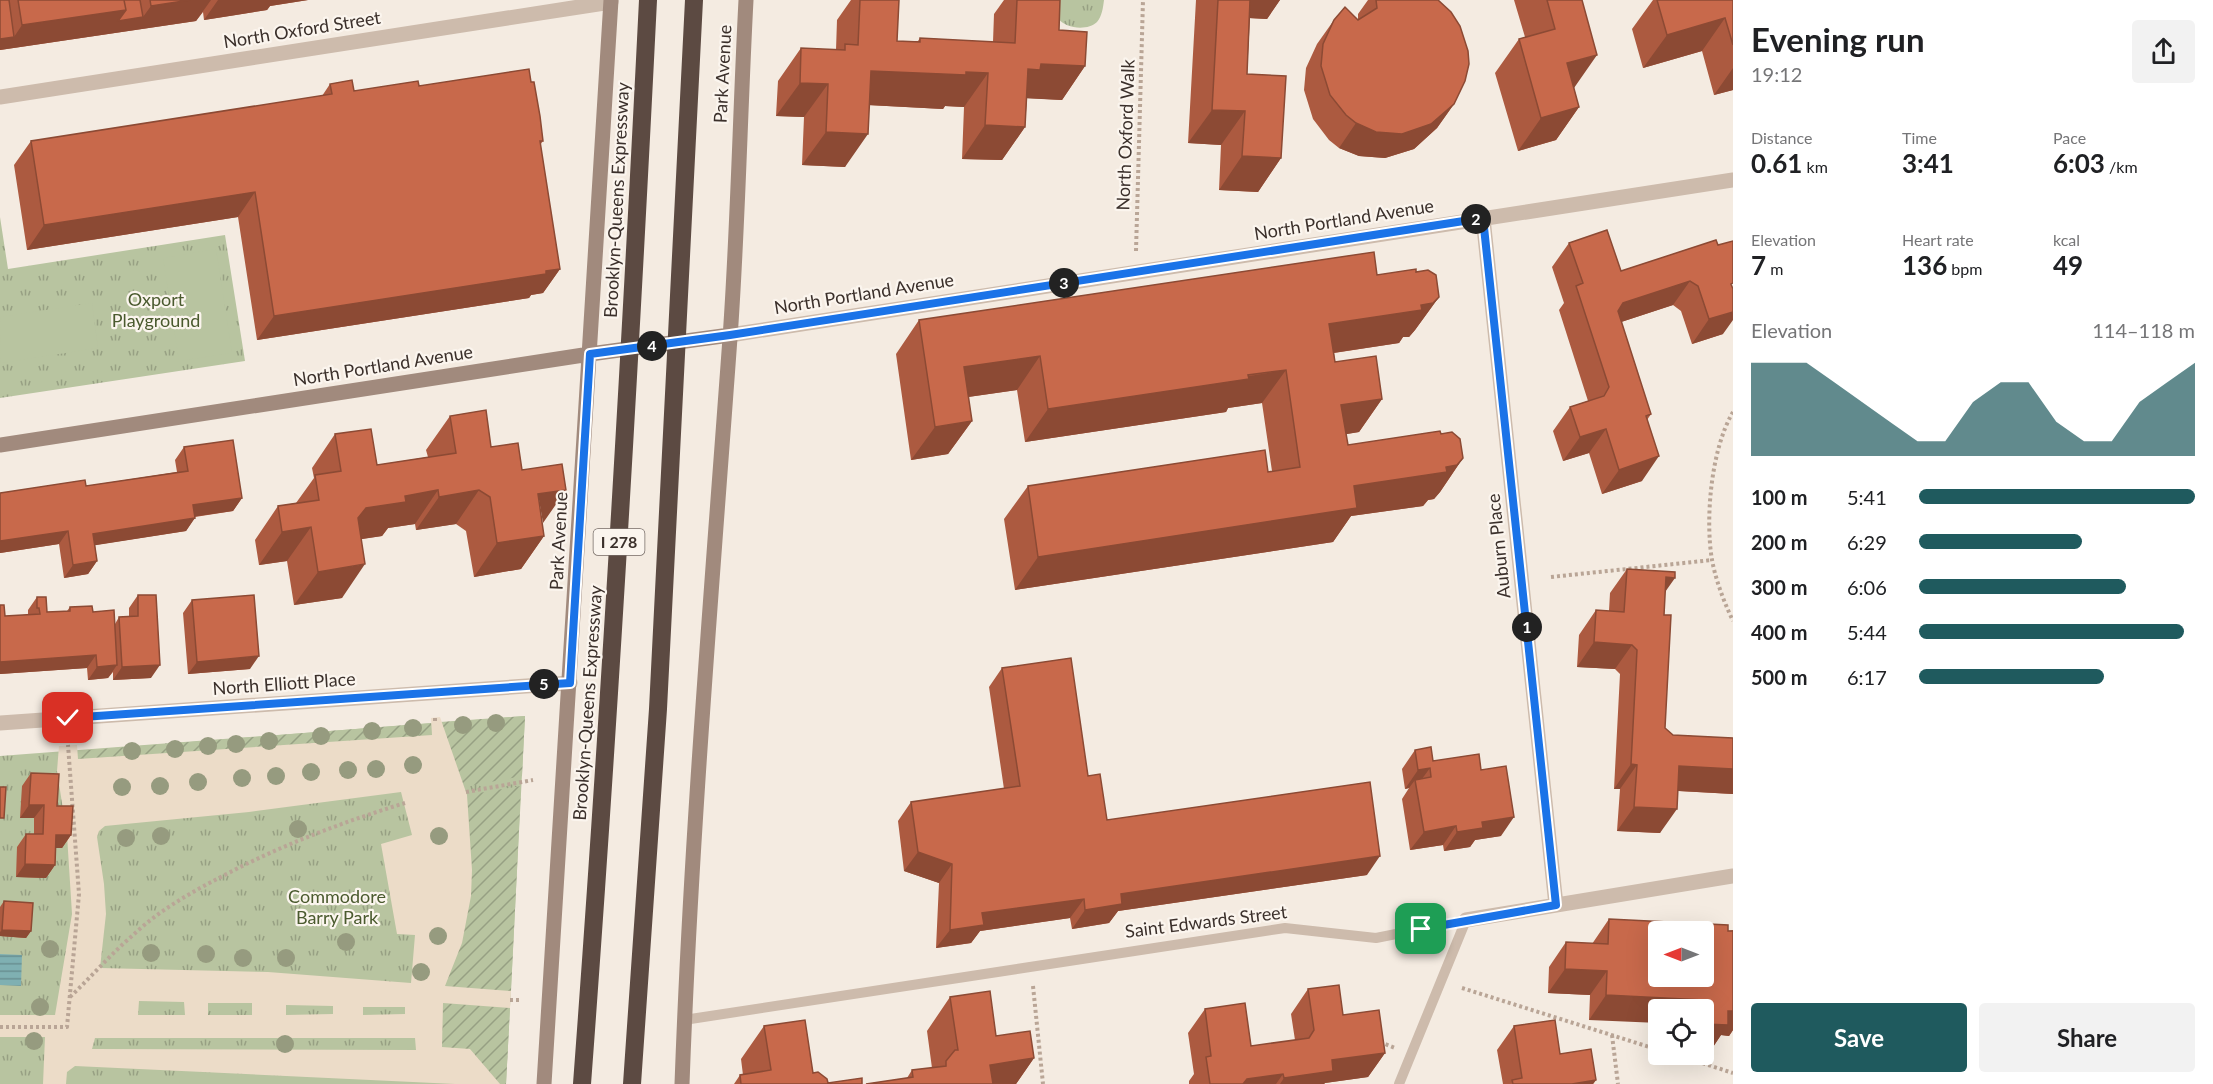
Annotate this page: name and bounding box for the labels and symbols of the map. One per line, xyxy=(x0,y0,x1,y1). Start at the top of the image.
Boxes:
street label: North Oxford Street xyxy=(222,6,383,52)
street label: Park Avenue xyxy=(708,24,736,124)
street label: North Oxford Walk xyxy=(1111,58,1139,211)
street label: Brooklyn-Queens Expressway xyxy=(599,81,633,318)
street label: North Portland Avenue xyxy=(1252,194,1435,244)
pin: 2 xyxy=(1461,204,1491,234)
street label: North Portland Avenue xyxy=(772,268,955,318)
pin: 3 xyxy=(1049,268,1079,298)
park label: Oxport Playground xyxy=(112,288,200,331)
pin: 4 xyxy=(637,331,667,361)
street label: North Portland Avenue xyxy=(291,340,474,390)
street label: Park Avenue xyxy=(544,491,572,591)
street label: Auburn Place xyxy=(1482,493,1514,600)
road number: I 278 xyxy=(594,529,644,555)
street label: Brooklyn-Queens Expressway xyxy=(568,584,606,821)
pin: 1 xyxy=(1512,612,1542,642)
street label: North Elliott Place xyxy=(212,667,356,699)
pin: 5 xyxy=(529,669,559,699)
pin xyxy=(42,692,93,743)
park label: Commodore Barry Park xyxy=(288,885,386,928)
street label: Saint Edwards Street xyxy=(1124,900,1289,942)
pin xyxy=(1395,903,1446,954)
north arrow xyxy=(1648,921,1714,987)

